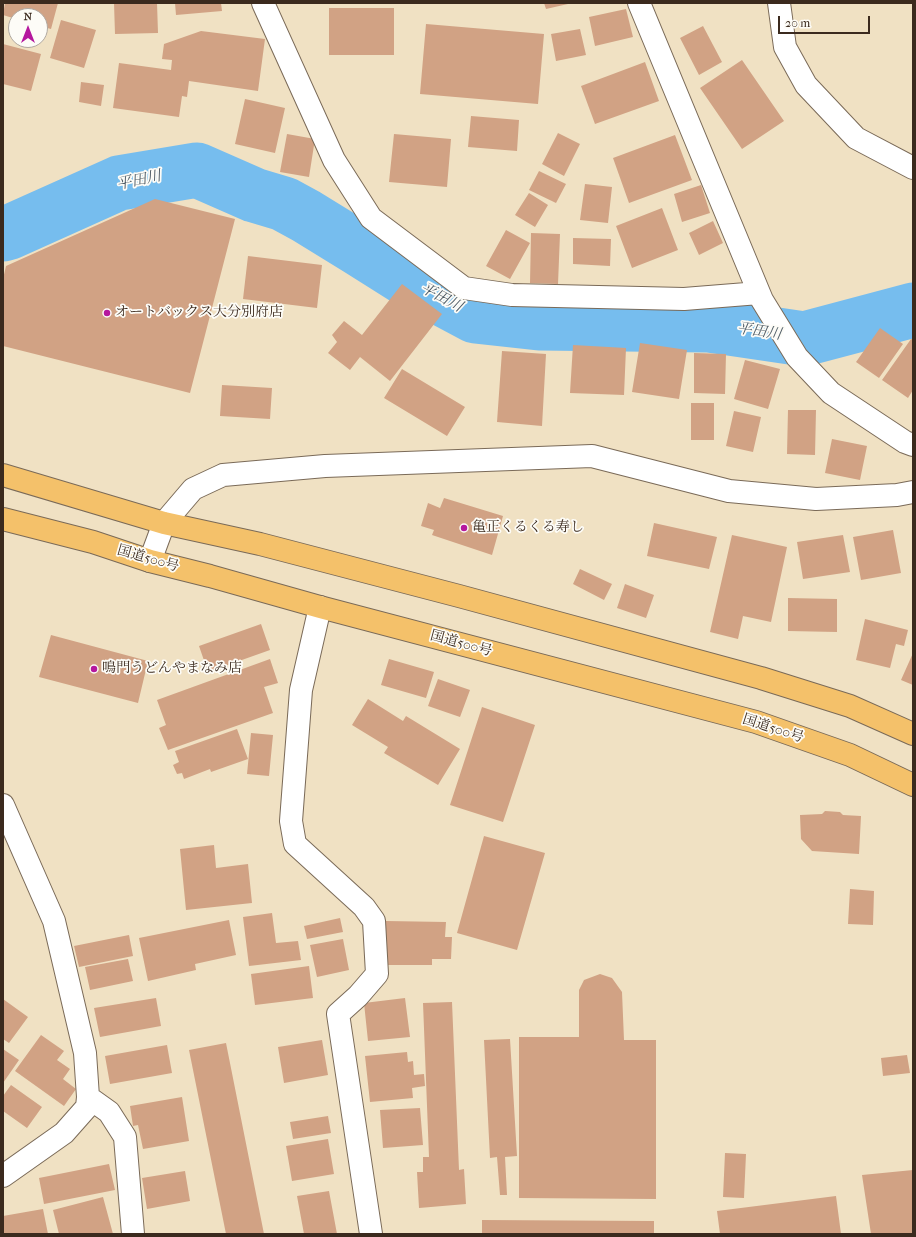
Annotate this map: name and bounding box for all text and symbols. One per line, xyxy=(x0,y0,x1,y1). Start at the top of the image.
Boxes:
north arrow xyxy=(8,8,48,48)
scale bar xyxy=(780,8,872,34)
text: N xyxy=(24,10,32,23)
text: 20 m xyxy=(785,16,810,30)
water label: 平田川 xyxy=(115,168,163,194)
water label: 平田川 xyxy=(417,279,465,317)
place label: オートバックス大分別府店 xyxy=(115,305,283,321)
marker: オートバックス大分別府店 xyxy=(102,308,112,318)
water label: 平田川 xyxy=(735,320,783,344)
place label: 亀正くるくる寿し xyxy=(472,520,584,536)
marker: 亀正くるくる寿し xyxy=(459,523,469,533)
street label: 国道500号 xyxy=(115,542,181,576)
street label: 国道500号 xyxy=(428,628,494,660)
place label: 鳴門うどんやまなみ店 xyxy=(102,661,242,677)
marker: 鳴門うどんやまなみ店 xyxy=(89,664,99,674)
street label: 国道500号 xyxy=(740,711,806,747)

